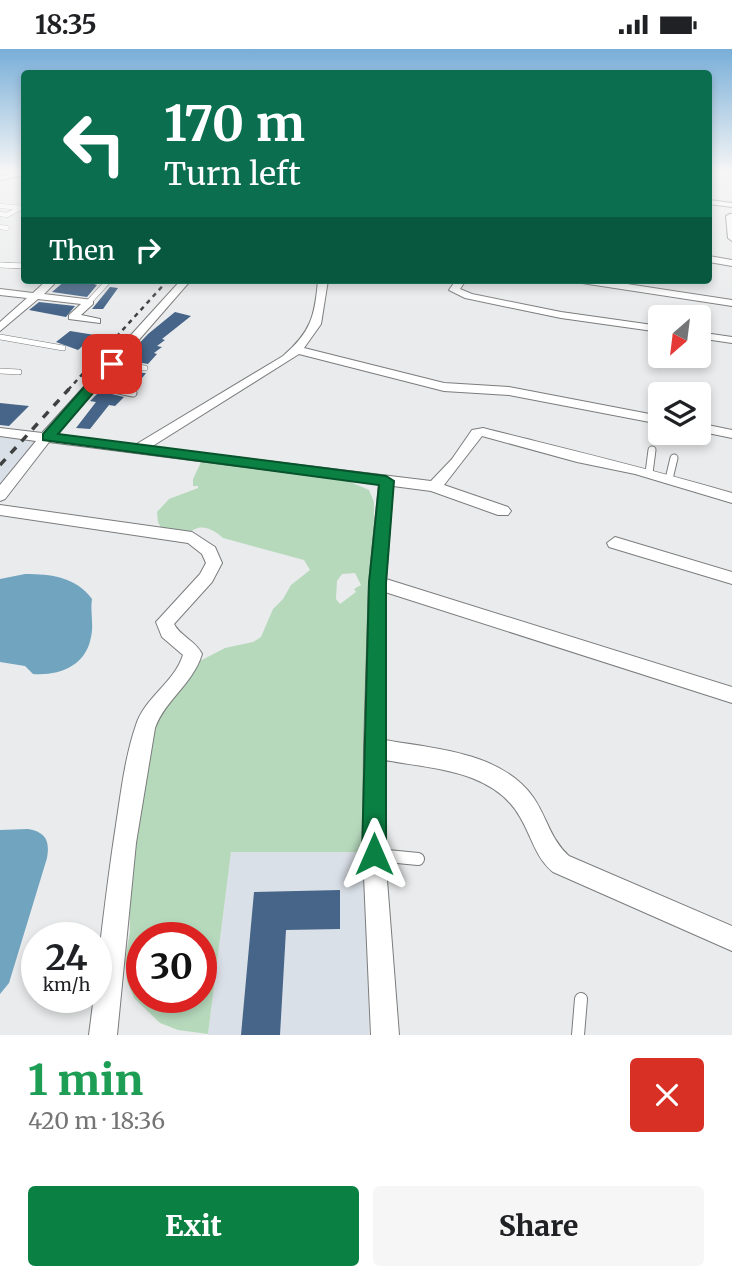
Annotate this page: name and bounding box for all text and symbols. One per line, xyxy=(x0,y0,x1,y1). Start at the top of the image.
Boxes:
text: 18:35 xyxy=(35,8,97,41)
text: 170 m xyxy=(164,93,305,154)
icon: left xyxy=(49,98,140,189)
text: Turn left xyxy=(164,154,301,194)
icon: right xyxy=(129,231,167,269)
text: Then xyxy=(49,234,115,267)
north arrow xyxy=(648,305,710,367)
map controls xyxy=(648,305,711,445)
pin xyxy=(82,334,142,394)
icon: arrive xyxy=(93,345,131,383)
button: layers xyxy=(648,382,711,445)
position arrow xyxy=(337,817,411,891)
speed limit sign: 30 xyxy=(126,922,217,1013)
text: 24 xyxy=(45,936,88,980)
text: km/h xyxy=(43,973,90,996)
text: 1 min xyxy=(28,1054,143,1106)
button: close xyxy=(630,1058,704,1132)
text: 420 m · 18:36 xyxy=(28,1106,165,1135)
button: Exit xyxy=(28,1186,359,1266)
button: Share xyxy=(373,1186,704,1266)

